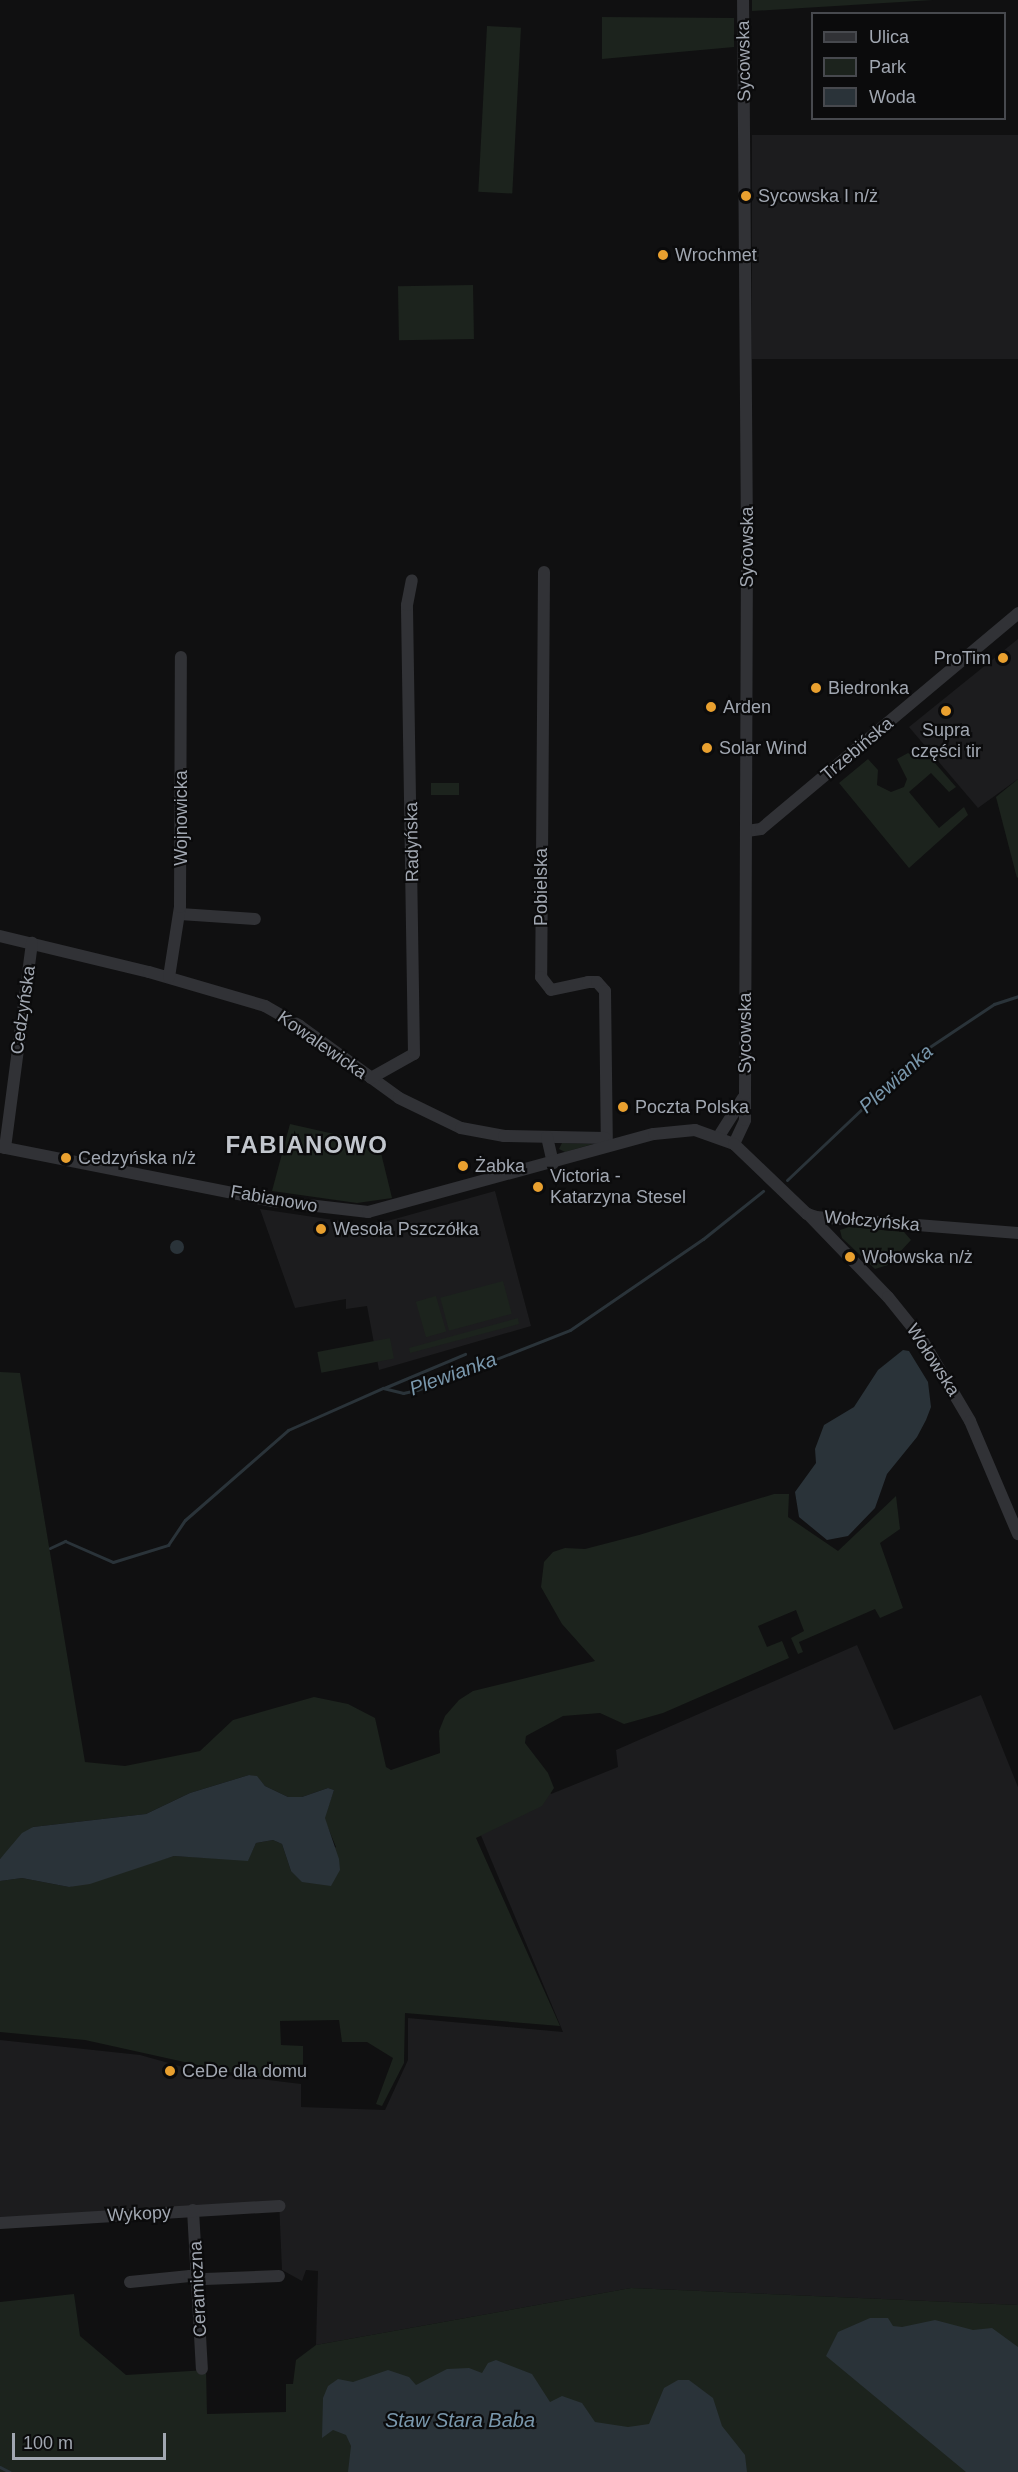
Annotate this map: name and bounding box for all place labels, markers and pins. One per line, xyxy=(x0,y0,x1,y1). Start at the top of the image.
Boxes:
place label: Sycowska I n/ż xyxy=(758,185,878,207)
marker: Sycowska I n/ż xyxy=(739,189,753,203)
place label: Wrochmet xyxy=(675,244,757,266)
marker: Wrochmet xyxy=(656,248,670,262)
place label: ProTim xyxy=(934,647,991,669)
marker: ProTim xyxy=(996,651,1010,665)
place label: Biedronka xyxy=(828,677,909,699)
marker: Biedronka xyxy=(809,681,823,695)
place label: Arden xyxy=(723,696,771,718)
marker: Arden xyxy=(704,700,718,714)
marker: Supra części tir xyxy=(939,704,953,718)
place label: Supra części tir xyxy=(911,720,981,762)
place label: Solar Wind xyxy=(719,737,807,759)
marker: Solar Wind xyxy=(700,741,714,755)
place label: Poczta Polska xyxy=(635,1096,749,1118)
marker: Poczta Polska xyxy=(616,1100,630,1114)
place label: Cedzyńska n/ż xyxy=(78,1147,196,1169)
marker: Cedzyńska n/ż xyxy=(59,1151,73,1165)
place label: Żabka xyxy=(475,1155,525,1177)
marker: Żabka xyxy=(456,1159,470,1173)
place label: Victoria - Katarzyna Stesel xyxy=(550,1166,686,1208)
marker: Victoria - Katarzyna Stesel xyxy=(531,1180,545,1194)
place label: Wesoła Pszczółka xyxy=(333,1218,479,1240)
marker: Wesoła Pszczółka xyxy=(314,1222,328,1236)
place label: Wołowska n/ż xyxy=(862,1246,973,1268)
marker: Wołowska n/ż xyxy=(843,1250,857,1264)
place label: CeDe dla domu xyxy=(182,2060,307,2082)
marker: CeDe dla domu xyxy=(163,2064,177,2078)

